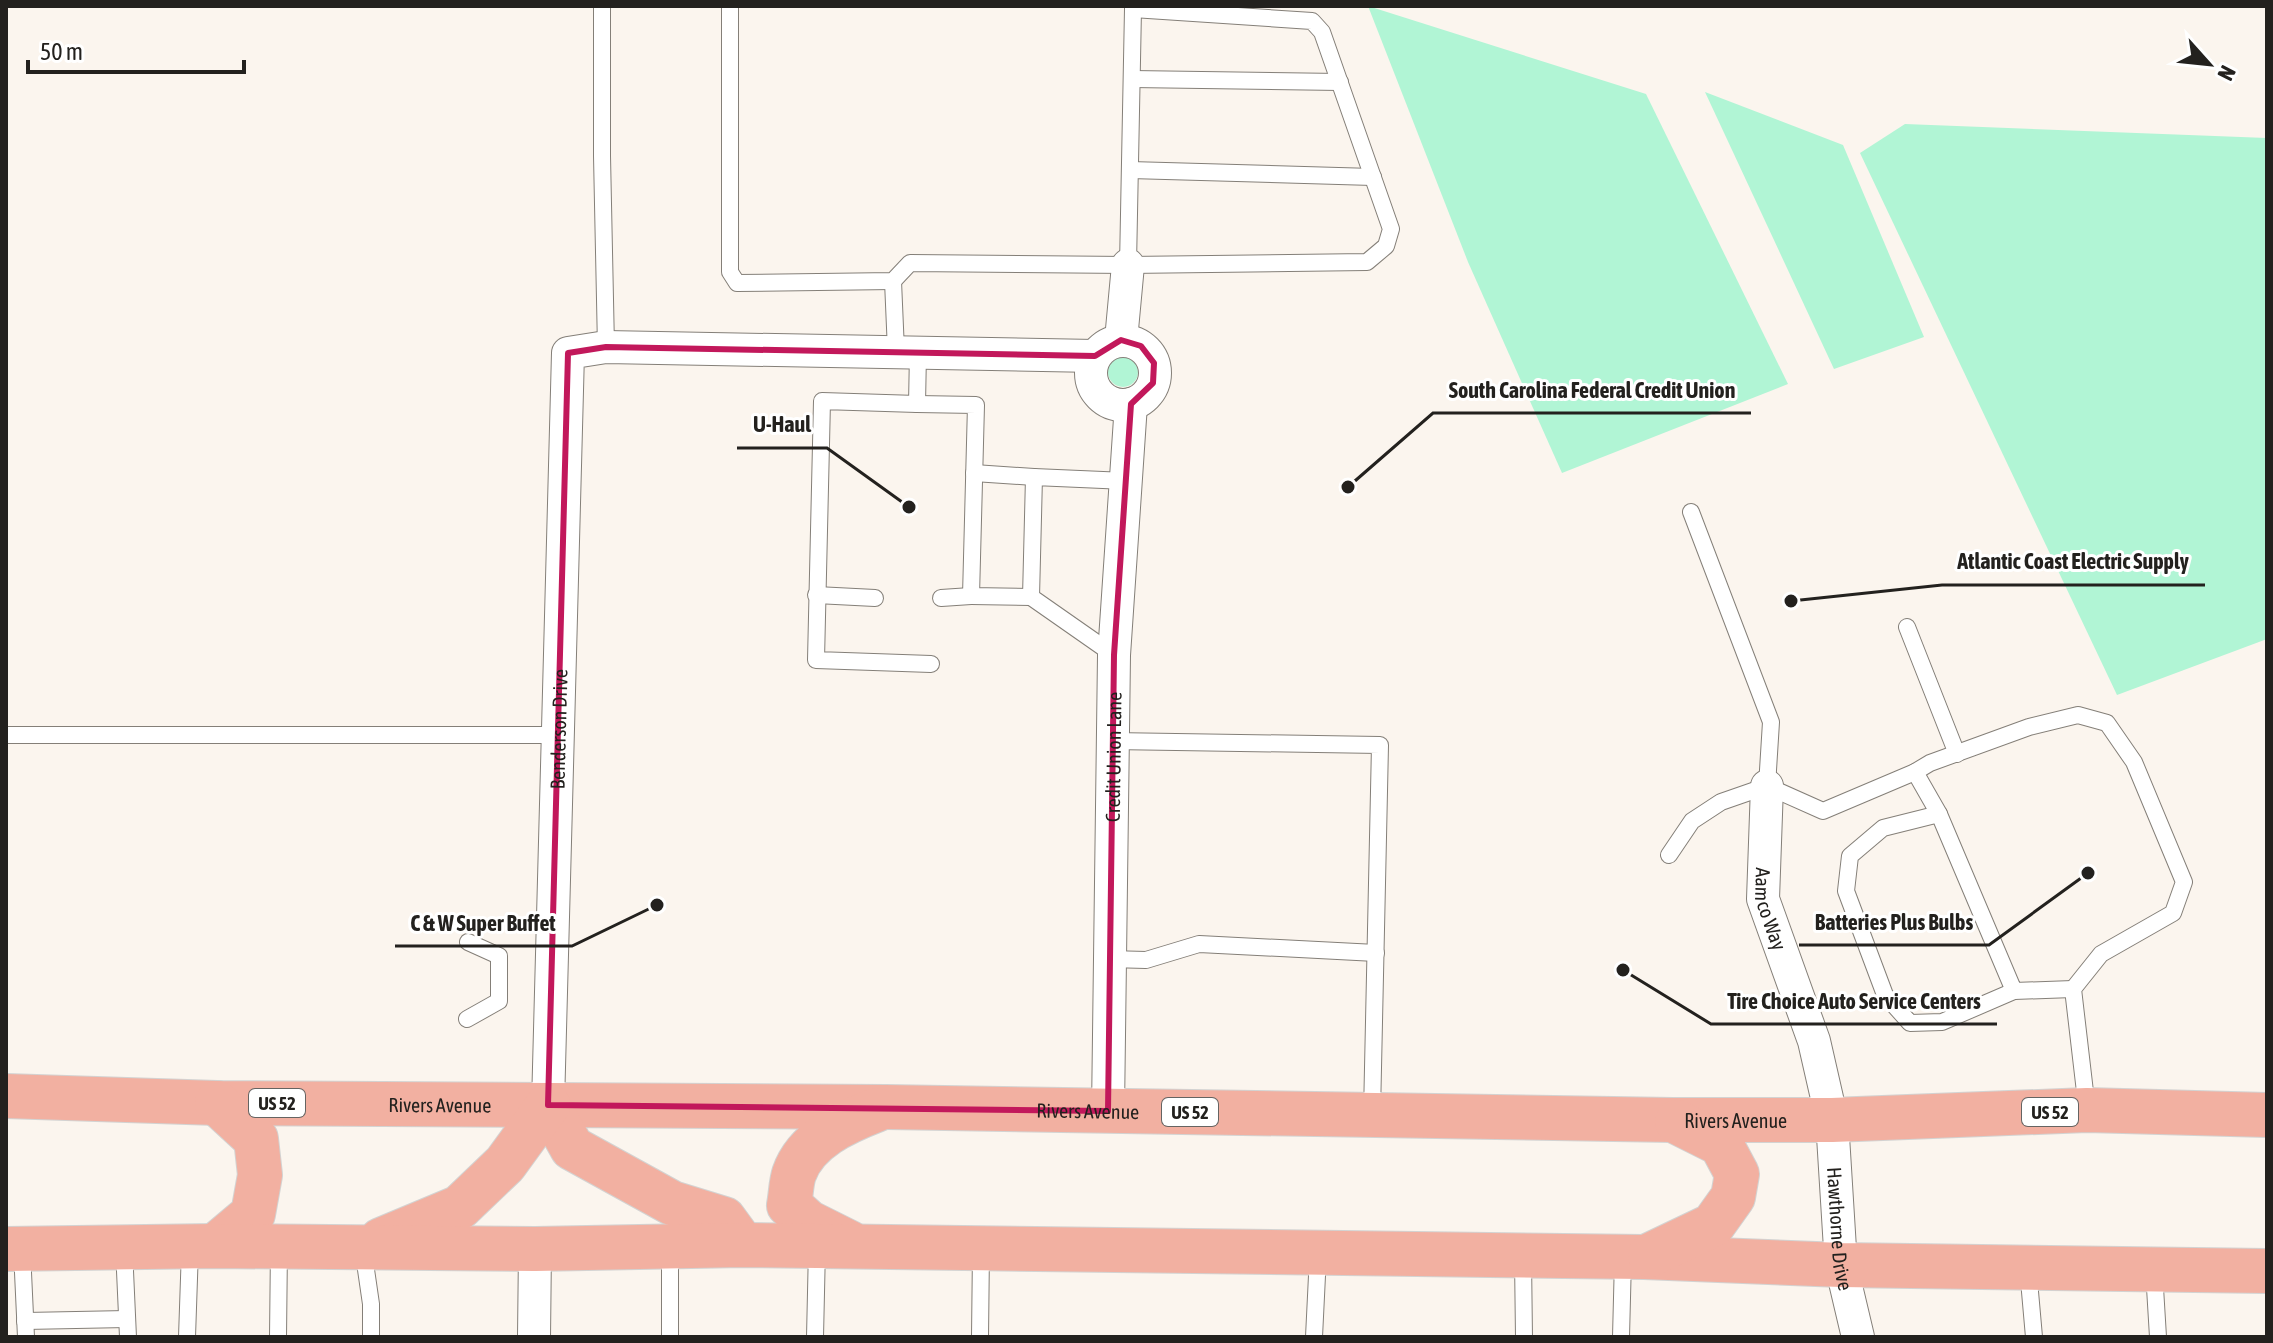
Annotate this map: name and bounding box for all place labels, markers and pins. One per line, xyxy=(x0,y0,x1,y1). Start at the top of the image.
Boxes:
callout: South Carolina Federal Credit Union xyxy=(1433,367,1751,413)
callout: U-Haul xyxy=(737,402,827,448)
callout: Atlantic Coast Electric Supply xyxy=(1942,539,2205,585)
callout: Batteries Plus Bulbs xyxy=(1799,899,1989,945)
callout: C & W Super Buffet xyxy=(395,900,572,946)
callout: Tire Choice Auto Service Centers xyxy=(1711,978,1997,1024)

